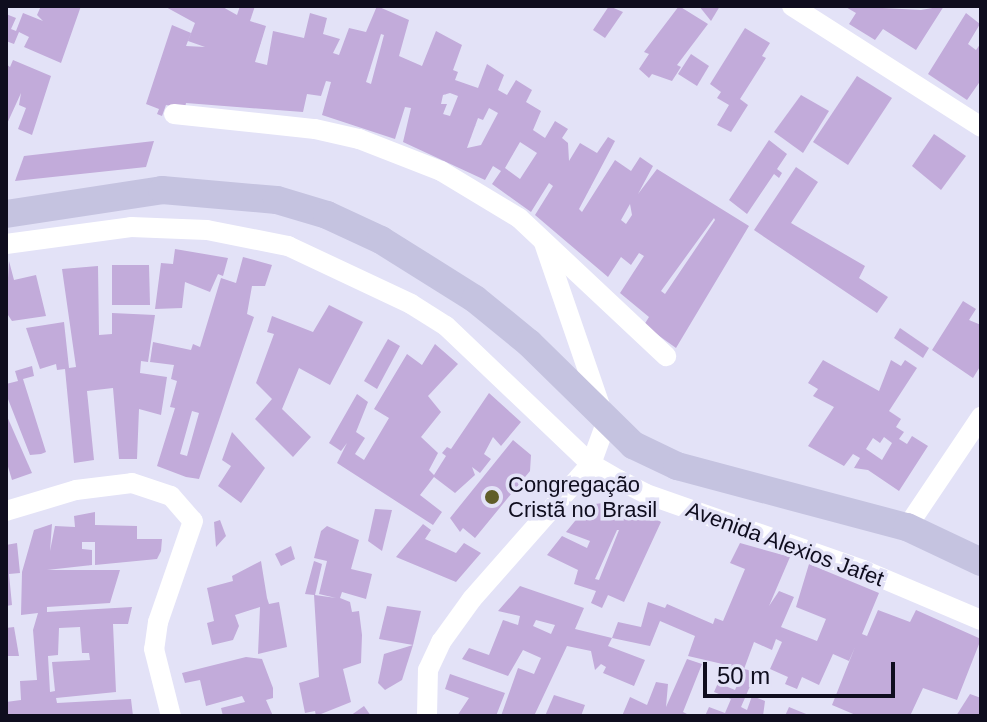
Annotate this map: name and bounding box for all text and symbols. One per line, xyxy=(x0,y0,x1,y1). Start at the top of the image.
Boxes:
place label: Congregação Cristã no Brasil xyxy=(508,471,657,522)
marker: Congregação Cristã no Brasil xyxy=(483,488,501,506)
street label: Avenida Alexios Jafet xyxy=(682,496,888,592)
scale bar xyxy=(707,646,899,696)
text: 50 m xyxy=(717,662,770,689)

